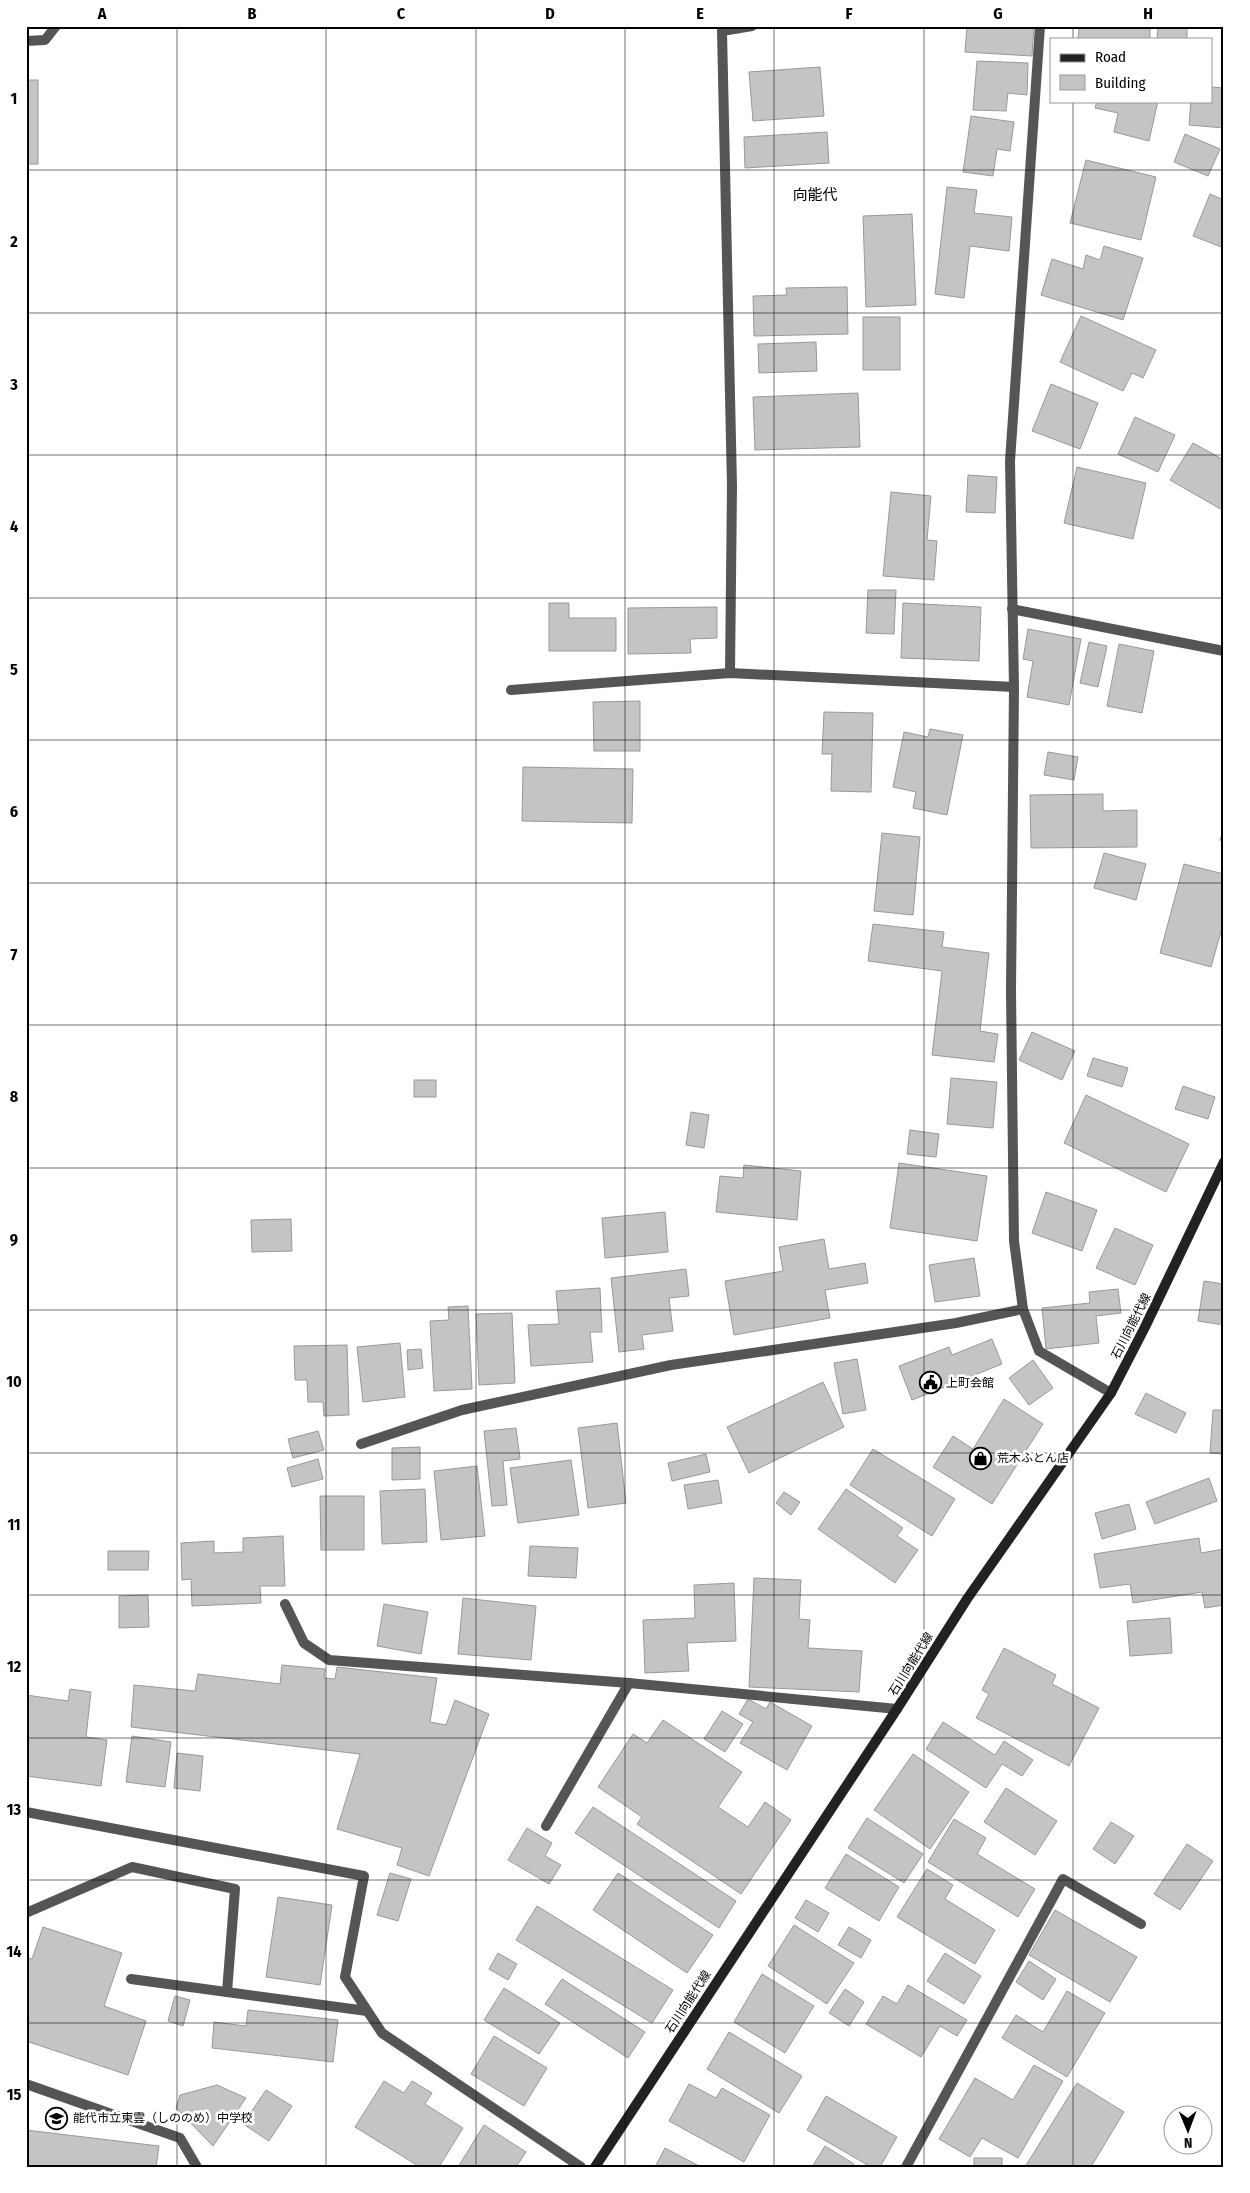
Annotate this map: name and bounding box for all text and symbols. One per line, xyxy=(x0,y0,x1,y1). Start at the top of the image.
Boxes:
text: A xyxy=(97,4,107,23)
text: B xyxy=(248,4,257,23)
text: C xyxy=(397,4,406,23)
text: D xyxy=(545,4,555,23)
text: E xyxy=(696,4,704,23)
text: F xyxy=(845,4,853,23)
text: G xyxy=(993,4,1003,23)
text: H xyxy=(1143,4,1153,23)
legend xyxy=(1050,38,1212,102)
text: Road xyxy=(1095,48,1126,66)
text: Building xyxy=(1095,74,1146,92)
text: 1 xyxy=(11,89,17,108)
district label: 向能代 xyxy=(792,186,838,204)
text: 2 xyxy=(9,232,18,251)
text: 3 xyxy=(9,375,18,394)
text: 4 xyxy=(10,517,18,536)
text: 5 xyxy=(10,660,18,679)
text: 6 xyxy=(10,802,18,821)
text: 7 xyxy=(11,945,18,964)
text: 8 xyxy=(10,1087,19,1106)
text: 9 xyxy=(10,1230,18,1249)
street label: 石川向能代線 xyxy=(1108,1291,1154,1361)
public building icon: 上町会館 xyxy=(918,1371,942,1395)
text: 10 xyxy=(6,1372,22,1391)
place label: 上町会館 xyxy=(946,1376,994,1390)
shop icon: 荒木ふとん店 xyxy=(969,1446,993,1470)
place label: 荒木ふとん店 xyxy=(997,1451,1069,1465)
text: 11 xyxy=(7,1515,21,1534)
street label: 石川向能代線 xyxy=(886,1630,936,1698)
text: 12 xyxy=(7,1657,22,1676)
text: 13 xyxy=(7,1800,22,1819)
text: 14 xyxy=(7,1942,22,1961)
street label: 石川向能代線 xyxy=(663,1968,713,2036)
text: 15 xyxy=(7,2085,21,2104)
school or university icon: 能代市立東雲（しののめ）中学校 xyxy=(45,2106,69,2130)
north arrow xyxy=(1162,2106,1212,2156)
place label: 能代市立東雲（しののめ）中学校 xyxy=(73,2111,253,2125)
text: N xyxy=(1184,2134,1193,2151)

